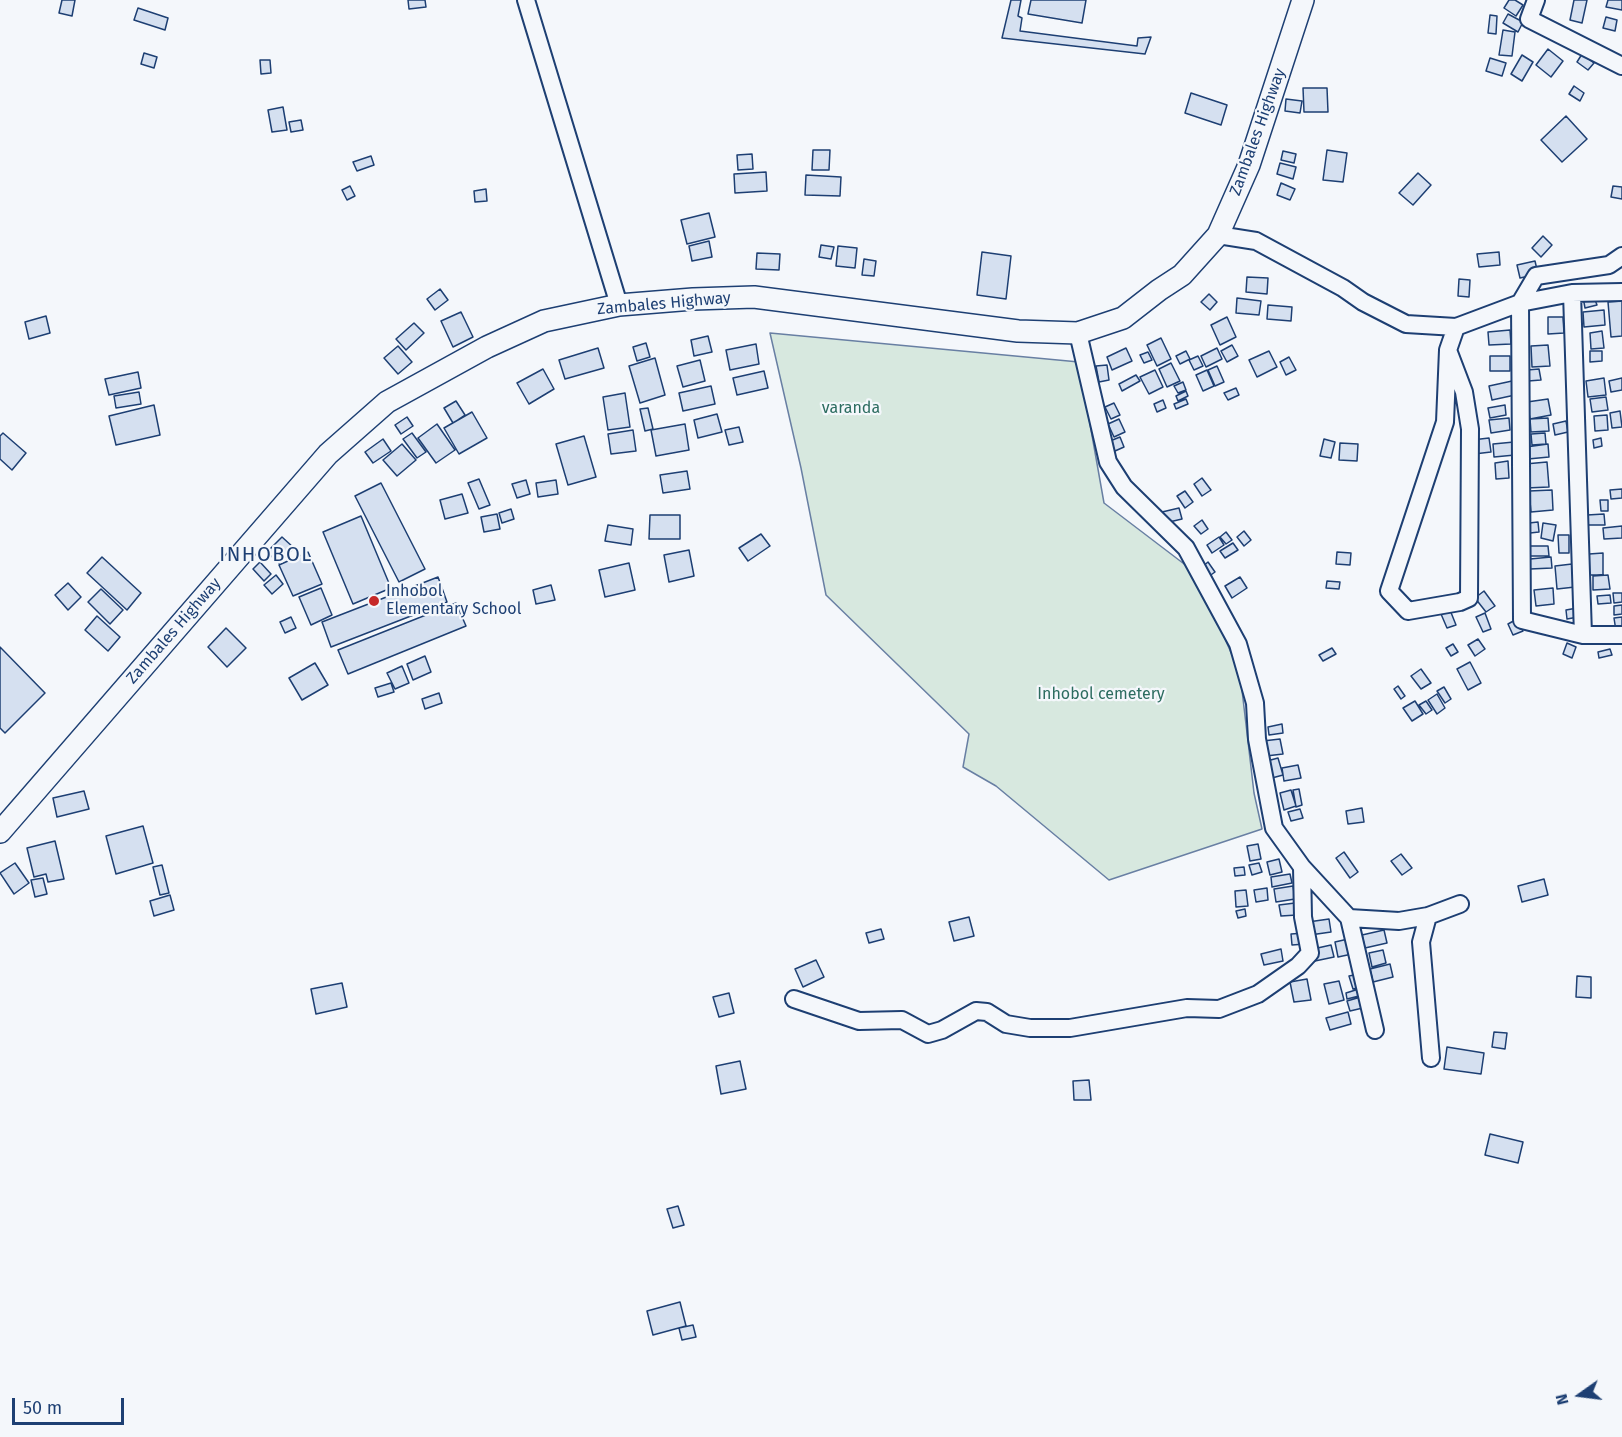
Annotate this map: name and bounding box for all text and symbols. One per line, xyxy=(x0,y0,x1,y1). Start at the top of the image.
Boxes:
street label: Zambales Highway xyxy=(1226,66,1290,198)
street label: Zambales Highway xyxy=(596,289,732,319)
park label: varanda xyxy=(822,399,880,419)
district label: INHOBOL xyxy=(219,543,313,567)
street label: Zambales Highway xyxy=(123,574,225,688)
place label: Inhobol Elementary School xyxy=(386,582,521,620)
marker: Inhobol Elementary School xyxy=(367,594,381,608)
park label: Inhobol cemetery xyxy=(1037,685,1165,705)
north arrow xyxy=(1550,1365,1610,1425)
scale bar xyxy=(15,1386,128,1424)
text: N xyxy=(1552,1392,1573,1407)
text: 50 m xyxy=(23,1397,62,1419)

